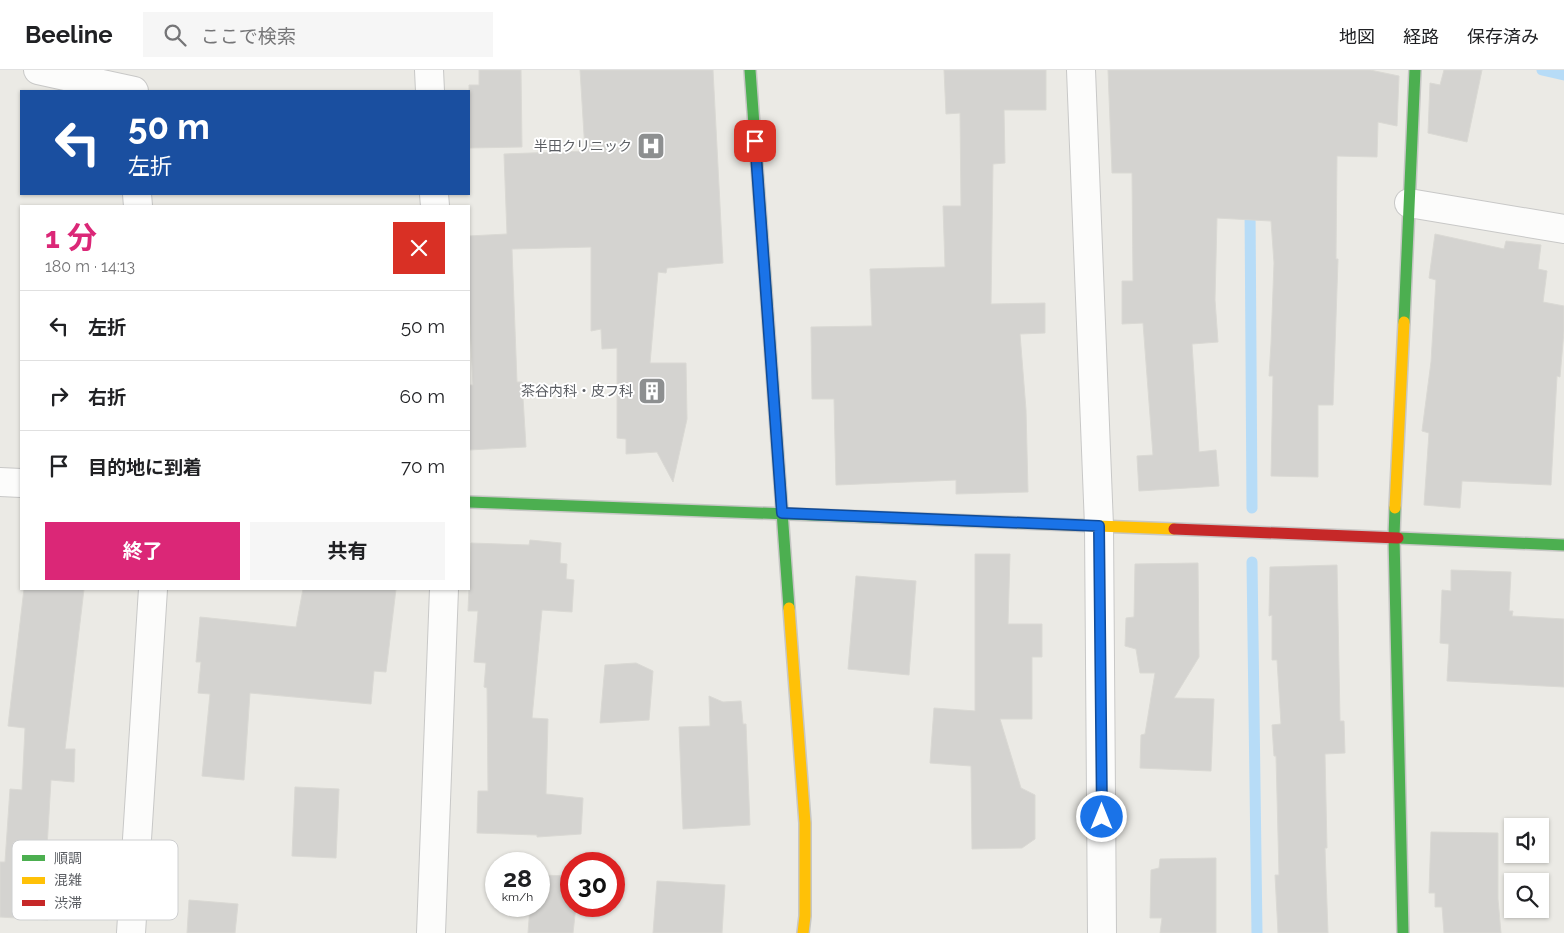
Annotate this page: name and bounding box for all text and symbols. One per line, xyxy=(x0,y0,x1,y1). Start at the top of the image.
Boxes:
search box xyxy=(143,12,493,57)
text: Beeline xyxy=(25,20,113,49)
icon: search xyxy=(161,21,189,49)
text: ここで検索 xyxy=(201,25,296,47)
text: 地図 xyxy=(1339,26,1375,47)
text: 経路 xyxy=(1403,26,1439,47)
text: 保存済み xyxy=(1467,26,1539,47)
text: 50 m xyxy=(128,106,210,147)
icon: left xyxy=(45,110,110,175)
pin xyxy=(734,120,776,162)
icon: arrive xyxy=(741,127,769,155)
hospital icon: 半田クリニック xyxy=(636,131,666,161)
place label: 半田クリニック xyxy=(534,138,632,154)
text: 左折 xyxy=(128,153,172,179)
text: 1 分 xyxy=(45,220,97,255)
button: close xyxy=(393,222,445,274)
text: 180 m · 14:13 xyxy=(45,257,135,276)
icon: left xyxy=(45,312,73,340)
text: 50 m xyxy=(401,315,445,337)
text: 左折 xyxy=(88,316,126,338)
building icon: 茶谷内科・皮フ科 xyxy=(637,376,667,406)
icon: right xyxy=(45,382,73,410)
place label: 茶谷内科・皮フ科 xyxy=(521,383,633,399)
text: 60 m xyxy=(400,385,445,407)
text: 右折 xyxy=(88,386,126,408)
icon: arrive xyxy=(45,452,73,480)
text: 70 m xyxy=(401,455,445,477)
text: 目的地に到着 xyxy=(88,456,202,478)
button: 終了 xyxy=(45,522,240,580)
button: 共有 xyxy=(250,522,445,580)
position arrow xyxy=(1075,790,1127,842)
map controls xyxy=(1504,818,1549,918)
button: sound xyxy=(1504,818,1549,863)
legend xyxy=(12,840,178,920)
text: 順調 xyxy=(54,850,82,866)
speed limit sign: 30 xyxy=(560,852,625,917)
text: 28 xyxy=(503,863,532,893)
text: 混雑 xyxy=(54,872,82,888)
button: search xyxy=(1504,873,1549,918)
text: km/h xyxy=(502,890,533,904)
text: 渋滞 xyxy=(54,895,82,911)

